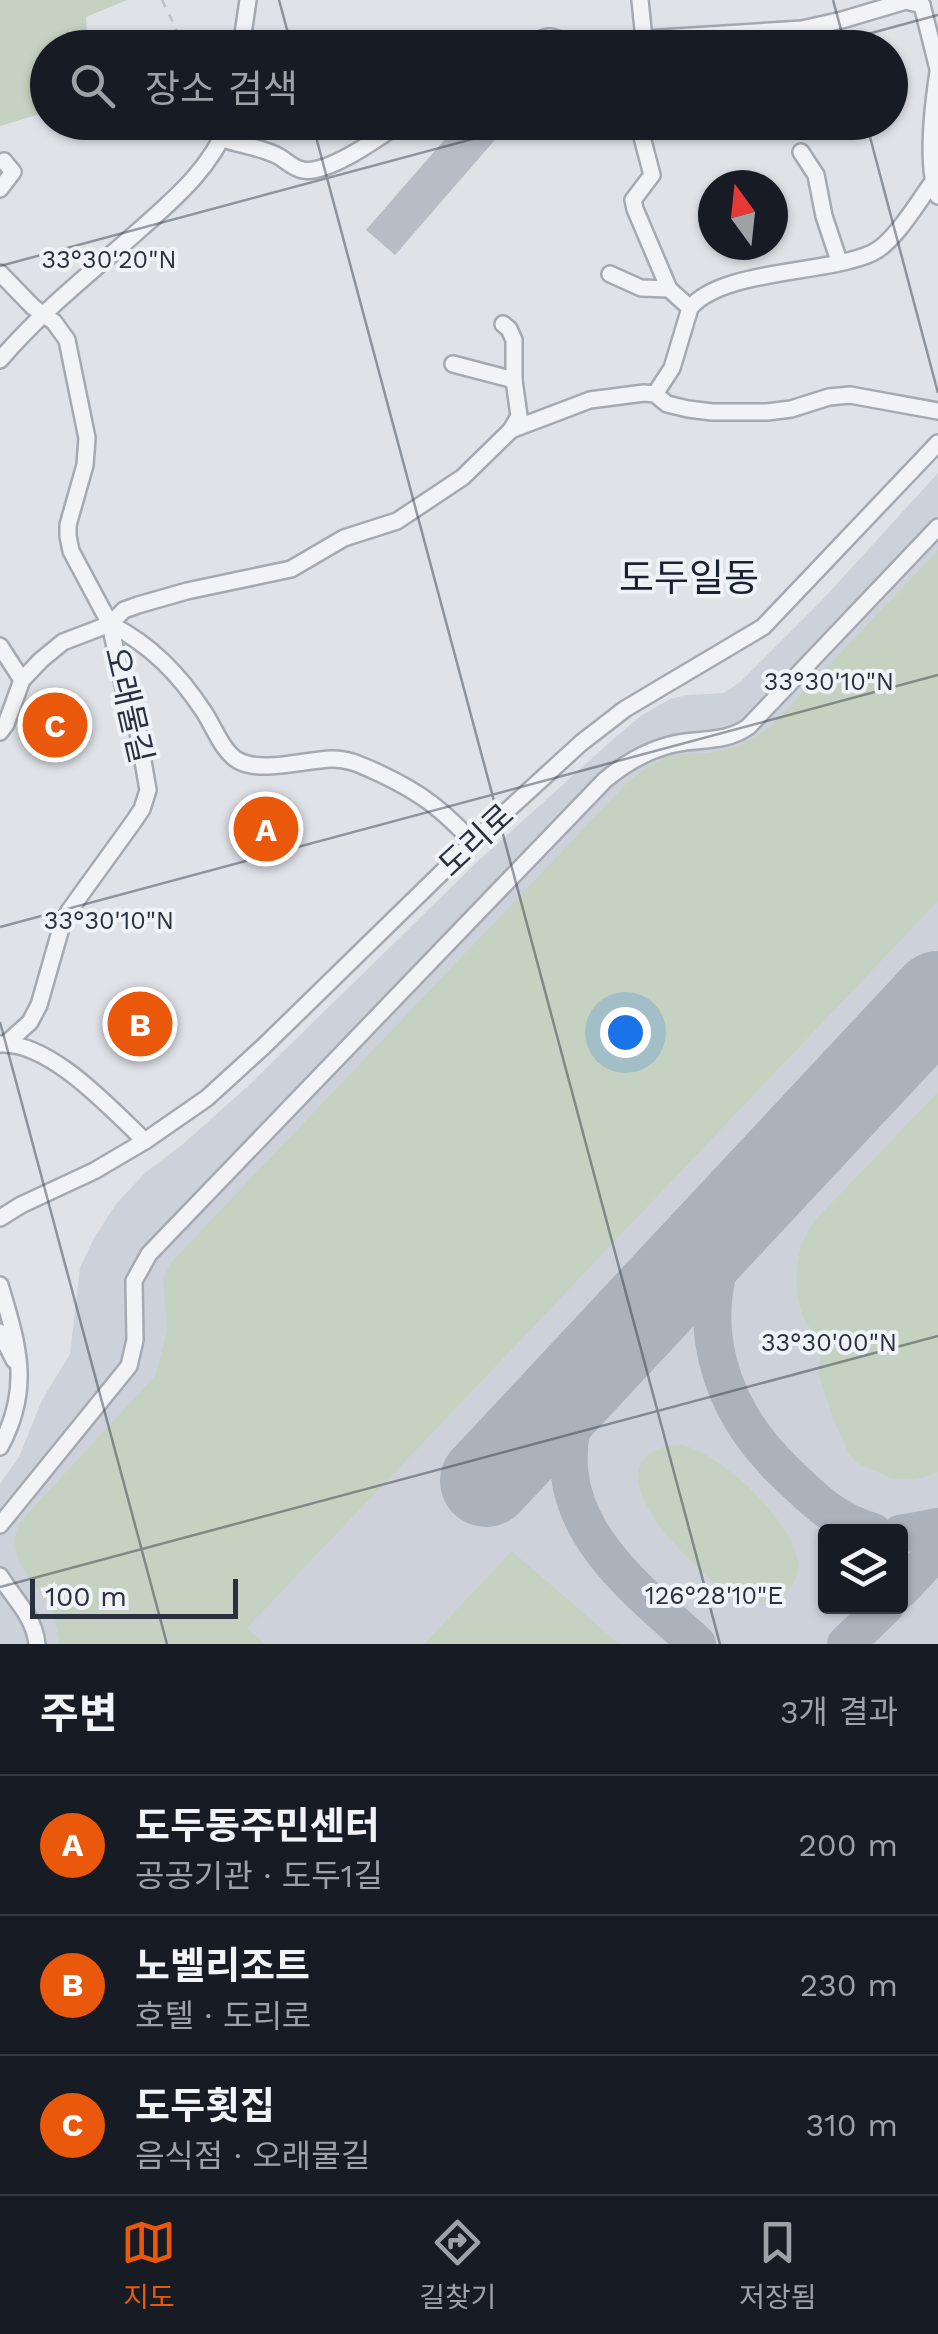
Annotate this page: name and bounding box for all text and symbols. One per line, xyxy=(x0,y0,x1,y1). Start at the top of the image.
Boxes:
search box xyxy=(30,30,908,140)
icon: search xyxy=(65,58,120,113)
text: 장소 검색 xyxy=(145,67,298,111)
north arrow xyxy=(698,170,788,260)
text: 33°30'20"N xyxy=(41,245,177,274)
district label: 도두일동 xyxy=(619,556,759,600)
street label: 오래물길 xyxy=(97,643,161,767)
text: 33°30'10"N xyxy=(764,667,894,696)
pin: C xyxy=(22,688,88,762)
pin: A xyxy=(234,792,298,866)
street label: 도리로 xyxy=(431,796,521,884)
text: 33°30'10"N xyxy=(44,906,174,935)
pin: B xyxy=(108,986,172,1062)
your location xyxy=(600,1007,651,1058)
text: 33°30'00"N xyxy=(761,1328,897,1357)
map controls xyxy=(818,1524,908,1614)
button: layers xyxy=(818,1524,908,1614)
scale bar xyxy=(30,1574,238,1618)
text: 100 m xyxy=(45,1580,127,1613)
text: 126°28'10"E xyxy=(645,1581,783,1610)
text: 주변 xyxy=(40,1689,117,1738)
text: 3개 결과 xyxy=(780,1693,898,1731)
text: 도두동주민센터 xyxy=(135,1804,380,1848)
text: A xyxy=(62,1826,83,1864)
text: 200 m xyxy=(798,1826,898,1864)
text: 공공기관 · 도두1길 xyxy=(135,1857,383,1895)
text: 노벨리조트 xyxy=(135,1944,310,1988)
text: B xyxy=(62,1966,83,2004)
text: 230 m xyxy=(799,1966,898,2004)
text: 호텔 · 도리로 xyxy=(135,1997,311,2035)
text: 도두횟집 xyxy=(135,2084,275,2128)
text: C xyxy=(62,2106,83,2144)
text: 310 m xyxy=(806,2106,898,2144)
text: 음식점 · 오래물길 xyxy=(135,2137,370,2175)
tab: 지도 xyxy=(121,2215,176,2315)
tab: 길찾기 xyxy=(419,2215,497,2315)
tab: 저장됨 xyxy=(739,2215,817,2315)

